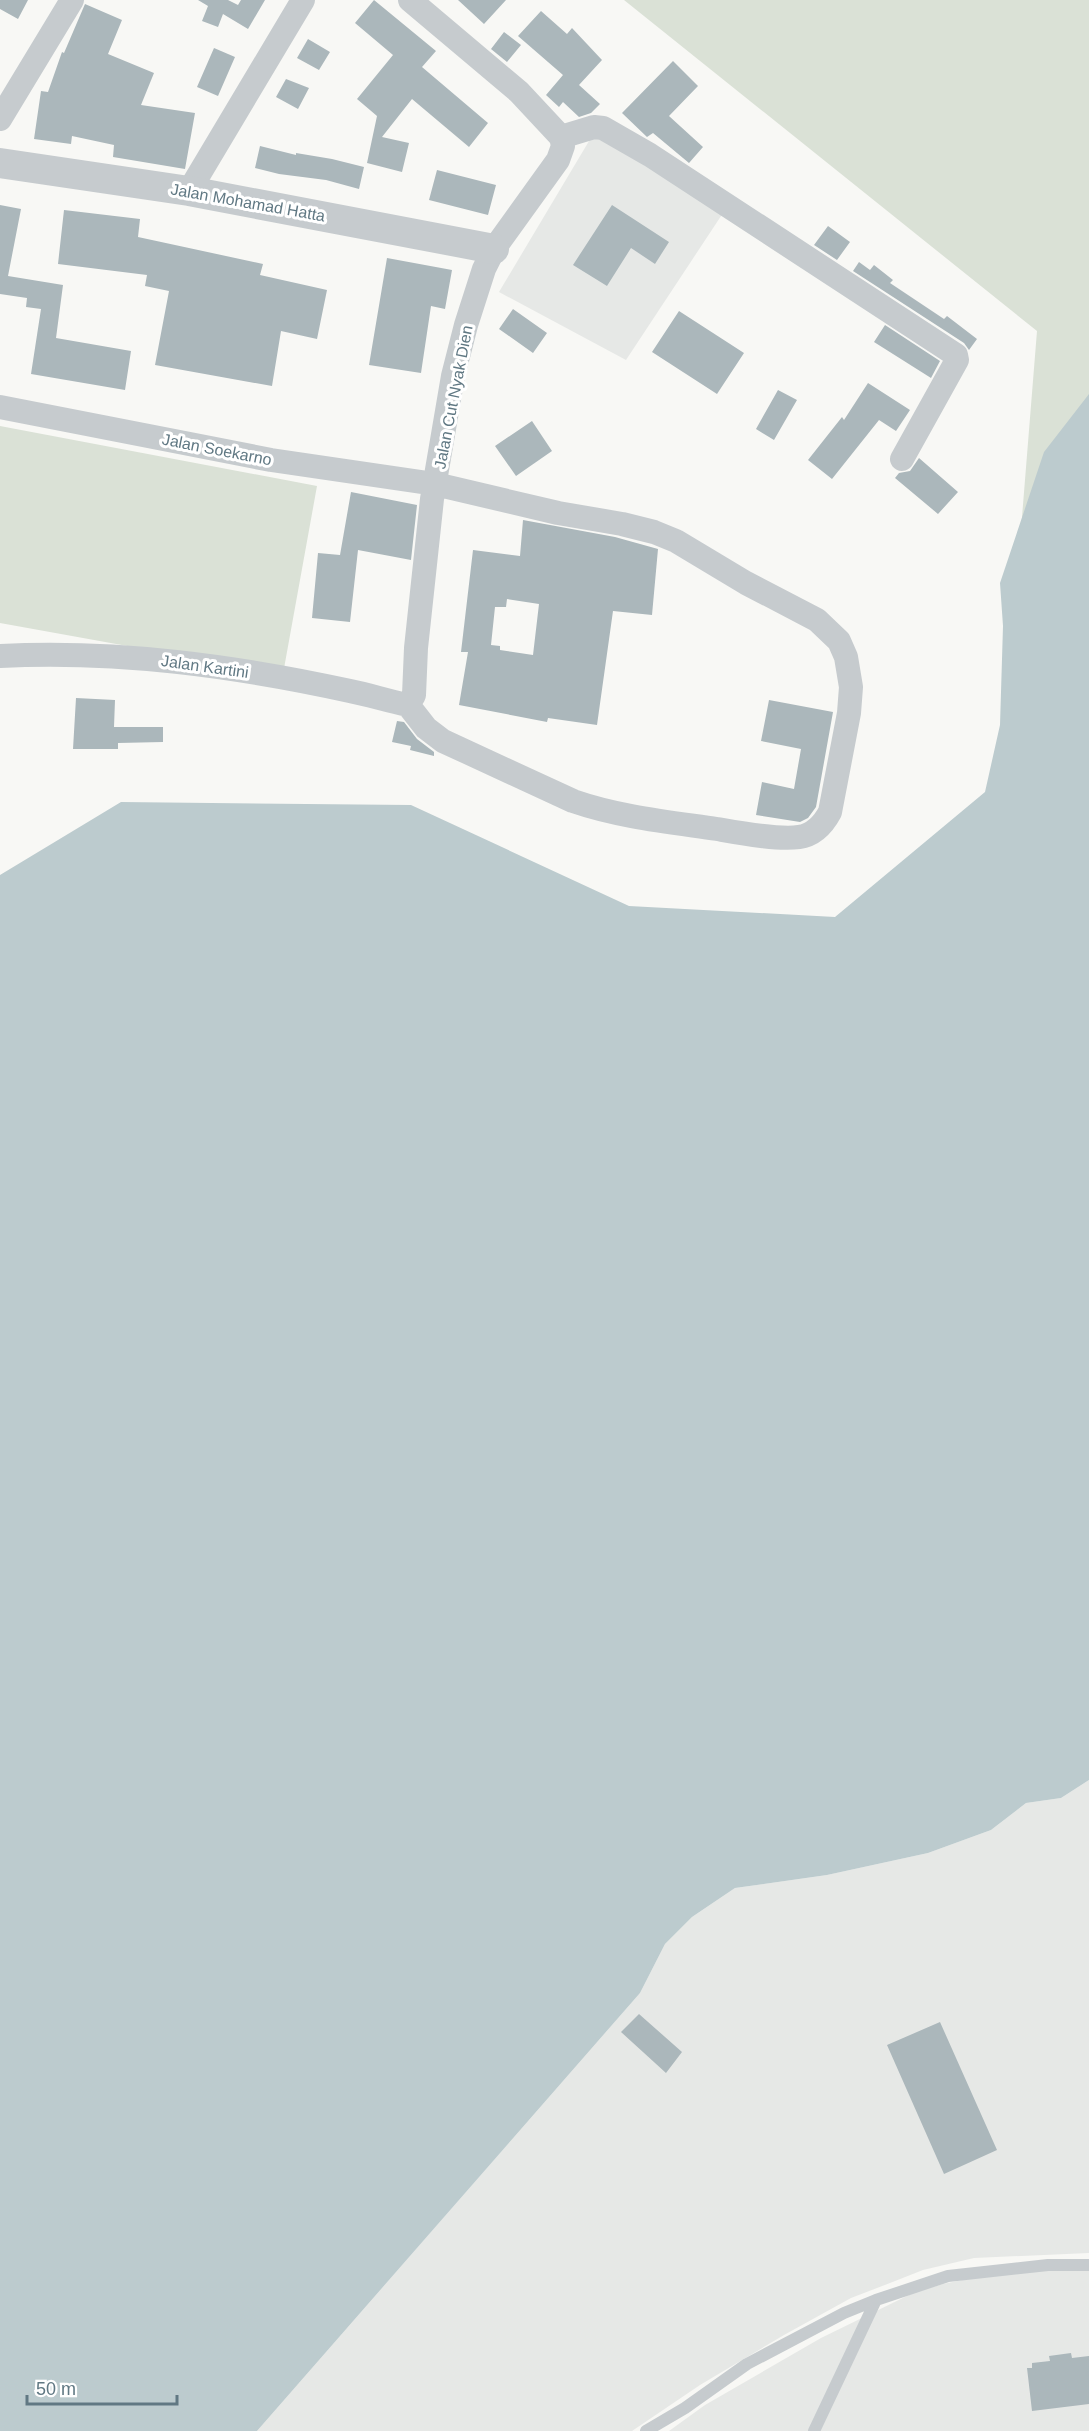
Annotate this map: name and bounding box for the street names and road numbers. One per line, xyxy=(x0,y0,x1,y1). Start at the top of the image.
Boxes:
street label: Jalan Mohamad Hatta xyxy=(169,181,327,224)
street label: Jalan Cut Nyak Dien xyxy=(431,324,476,470)
street label: Jalan Soekarno xyxy=(161,431,273,468)
street label: Jalan Kartini xyxy=(160,652,250,681)

